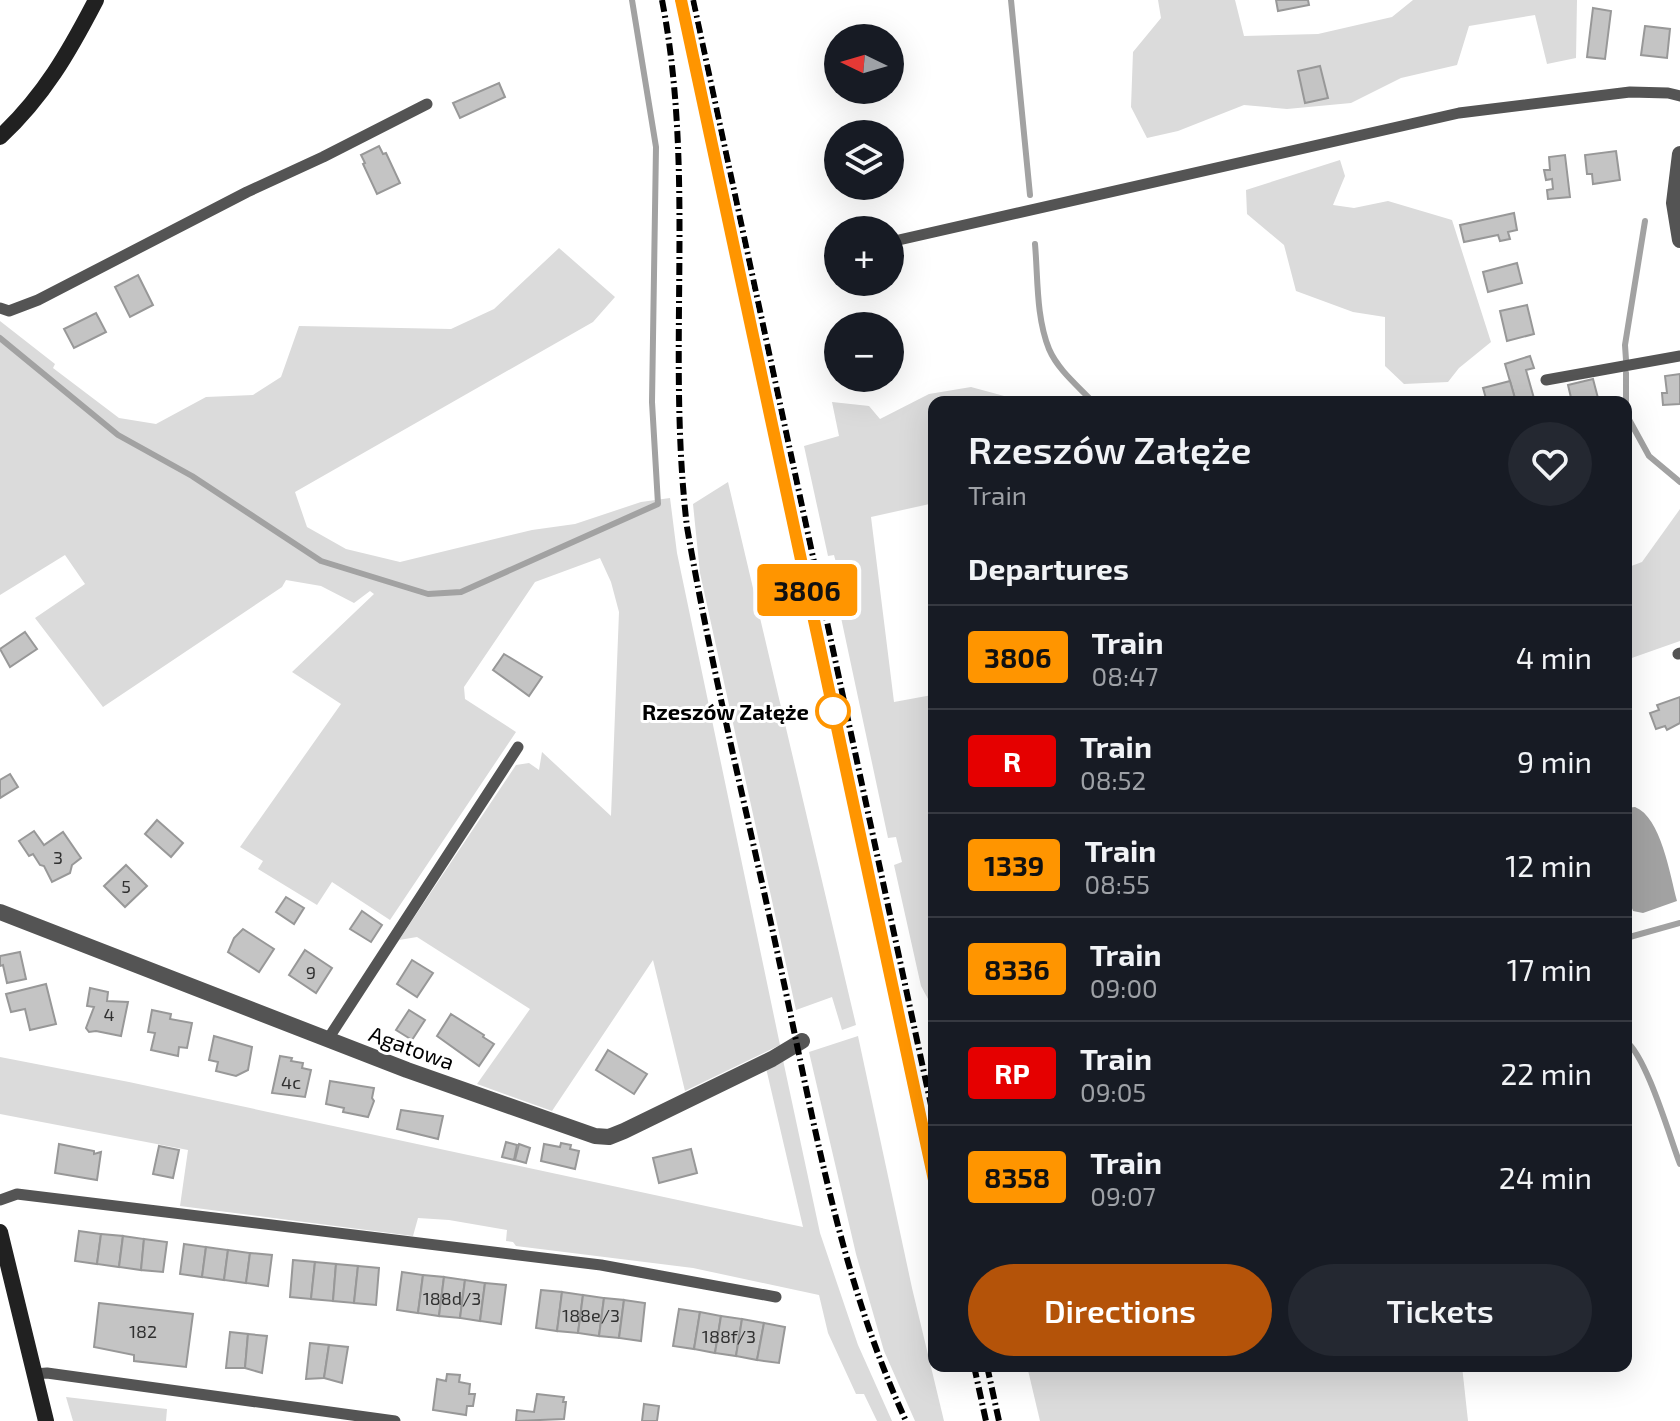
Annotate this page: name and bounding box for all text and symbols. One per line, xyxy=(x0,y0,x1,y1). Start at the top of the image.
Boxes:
north arrow xyxy=(824,24,904,104)
map controls xyxy=(824,24,904,392)
button: layers xyxy=(824,120,904,200)
button: + xyxy=(824,216,904,296)
button: − xyxy=(824,312,904,392)
button: heart xyxy=(1508,422,1592,506)
text: Rzeszów Załęże xyxy=(968,426,1252,472)
text: Train xyxy=(968,479,1027,510)
text: Departures xyxy=(968,550,1129,586)
line badge: 3806 xyxy=(751,564,863,616)
text: 3806 xyxy=(773,573,841,607)
text: Train xyxy=(1092,624,1163,660)
text: 4 min xyxy=(1516,639,1592,675)
text: 3806 xyxy=(984,640,1052,674)
text: 08:47 xyxy=(1092,660,1158,691)
marker: Rzeszów Załęże xyxy=(816,694,850,728)
place label: Rzeszów Załęże xyxy=(642,698,809,724)
text: Train xyxy=(1080,728,1152,764)
text: 9 min xyxy=(1517,743,1592,779)
text: R xyxy=(1003,744,1021,778)
text: 08:52 xyxy=(1080,764,1146,795)
text: Train xyxy=(1084,832,1156,868)
house number: 3 xyxy=(53,846,63,868)
text: 12 min xyxy=(1505,847,1592,883)
text: 1339 xyxy=(984,848,1044,882)
text: 08:55 xyxy=(1084,868,1150,899)
house number: 5 xyxy=(121,875,131,897)
text: Train xyxy=(1090,936,1162,972)
text: 17 min xyxy=(1507,951,1592,987)
text: 8336 xyxy=(984,952,1050,986)
house number: 9 xyxy=(306,961,316,983)
text: 09:00 xyxy=(1090,972,1158,1003)
house number: 4 xyxy=(103,1003,115,1025)
street label: Agatowa xyxy=(366,1020,458,1074)
text: Train xyxy=(1080,1040,1152,1076)
text: 22 min xyxy=(1500,1055,1592,1091)
text: RP xyxy=(994,1056,1030,1090)
house number: 4c xyxy=(281,1071,301,1093)
text: 09:05 xyxy=(1080,1076,1146,1107)
text: Train xyxy=(1090,1144,1162,1180)
text: 24 min xyxy=(1499,1159,1592,1195)
text: 8358 xyxy=(984,1160,1050,1194)
text: 09:07 xyxy=(1090,1180,1156,1211)
button: Directions xyxy=(968,1264,1272,1356)
button: Tickets xyxy=(1288,1264,1592,1356)
house number: 188d/3 xyxy=(423,1287,481,1309)
house number: 188e/3 xyxy=(562,1304,620,1326)
house number: 182 xyxy=(129,1320,157,1342)
house number: 188f/3 xyxy=(702,1325,756,1347)

